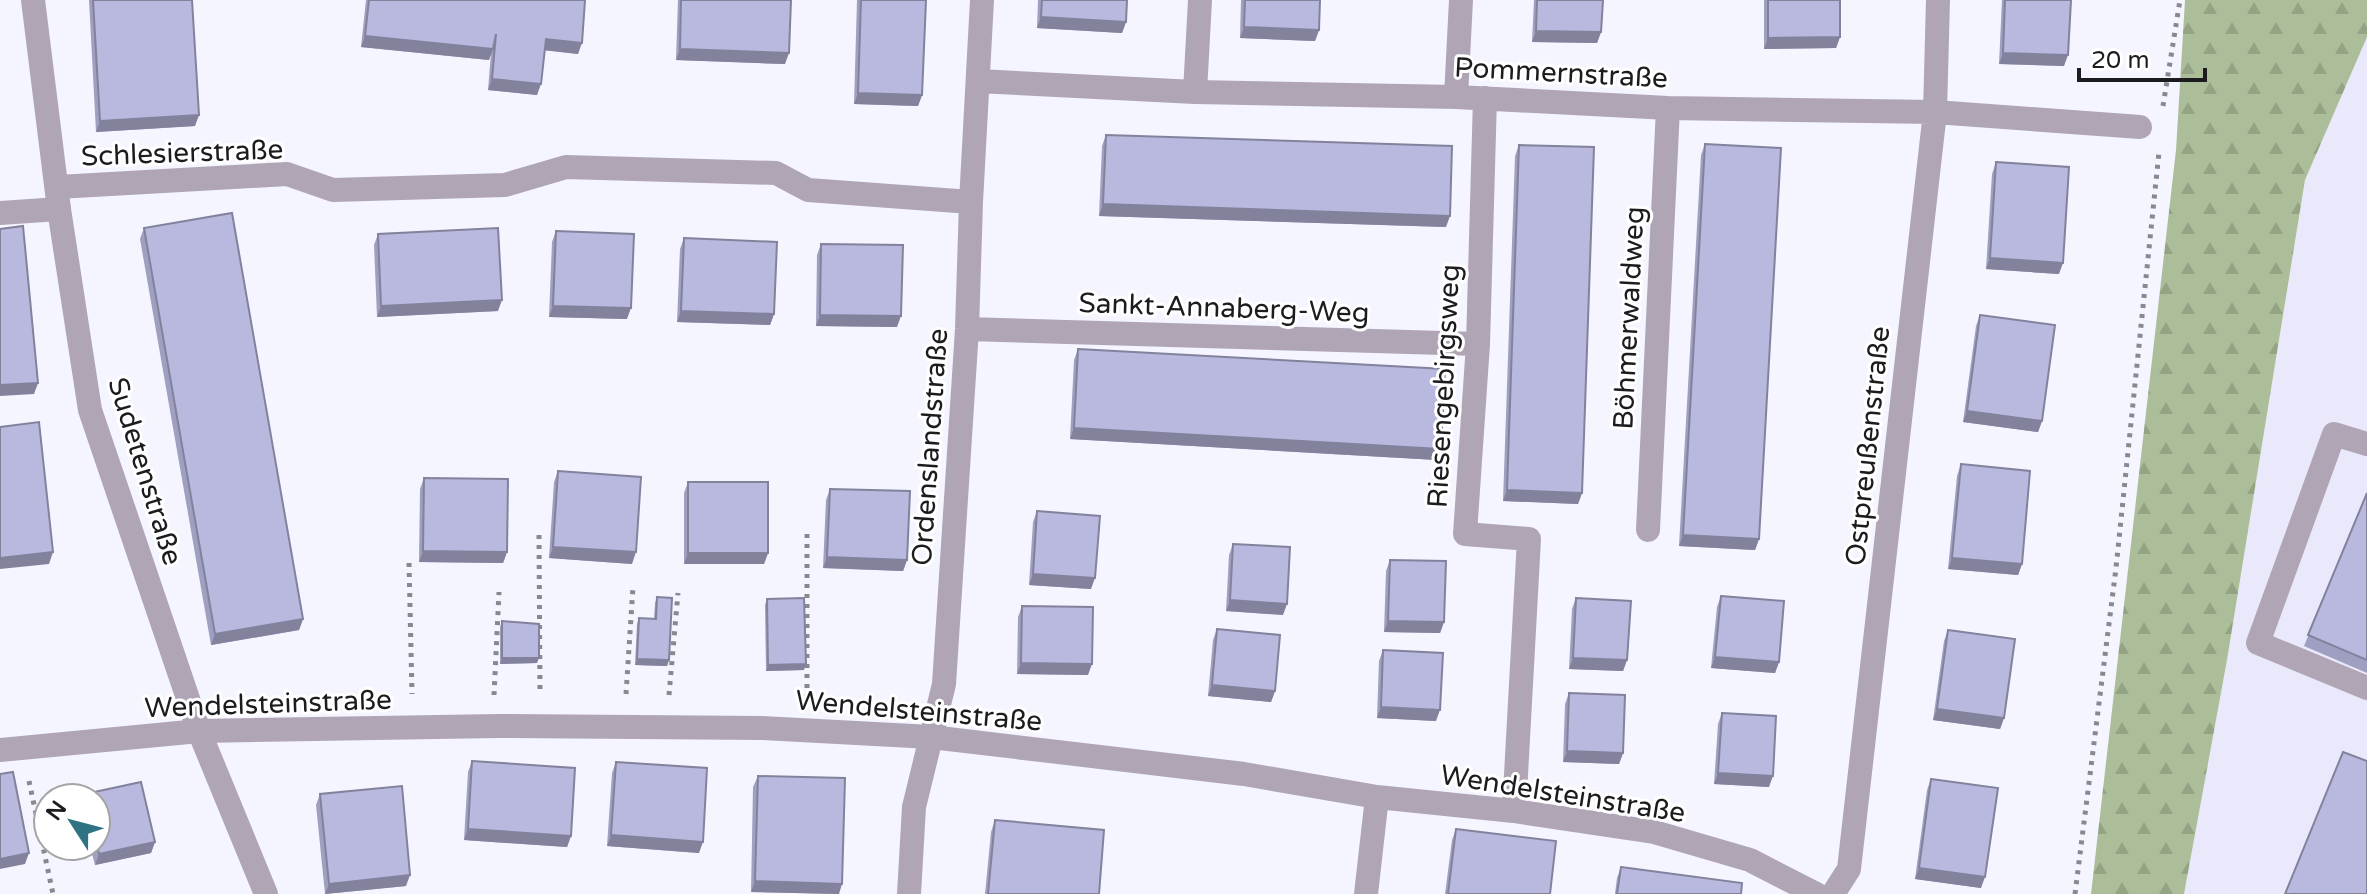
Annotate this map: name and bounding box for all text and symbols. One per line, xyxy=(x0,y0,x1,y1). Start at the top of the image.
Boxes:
scale bar xyxy=(2079,32,2205,82)
text: 20 m xyxy=(2091,46,2149,75)
street label: Pommernstraße xyxy=(1453,50,1669,96)
street label: Schlesierstraße xyxy=(80,132,284,174)
street label: Böhmerwaldweg xyxy=(1606,206,1652,431)
street label: Riesengebirgsweg xyxy=(1421,263,1467,509)
street label: Sankt-Annaberg-Weg xyxy=(1078,286,1370,330)
street label: Ostpreußenstraße xyxy=(1839,325,1897,568)
street label: Ordenslandstraße xyxy=(905,327,955,567)
street label: Sudetenstraße xyxy=(100,373,190,569)
street label: Wendelsteinstraße xyxy=(144,683,392,725)
street label: Wendelsteinstraße xyxy=(794,683,1044,739)
street label: Wendelsteinstraße xyxy=(1438,758,1688,830)
north arrow xyxy=(32,782,112,862)
text: N xyxy=(41,796,72,826)

